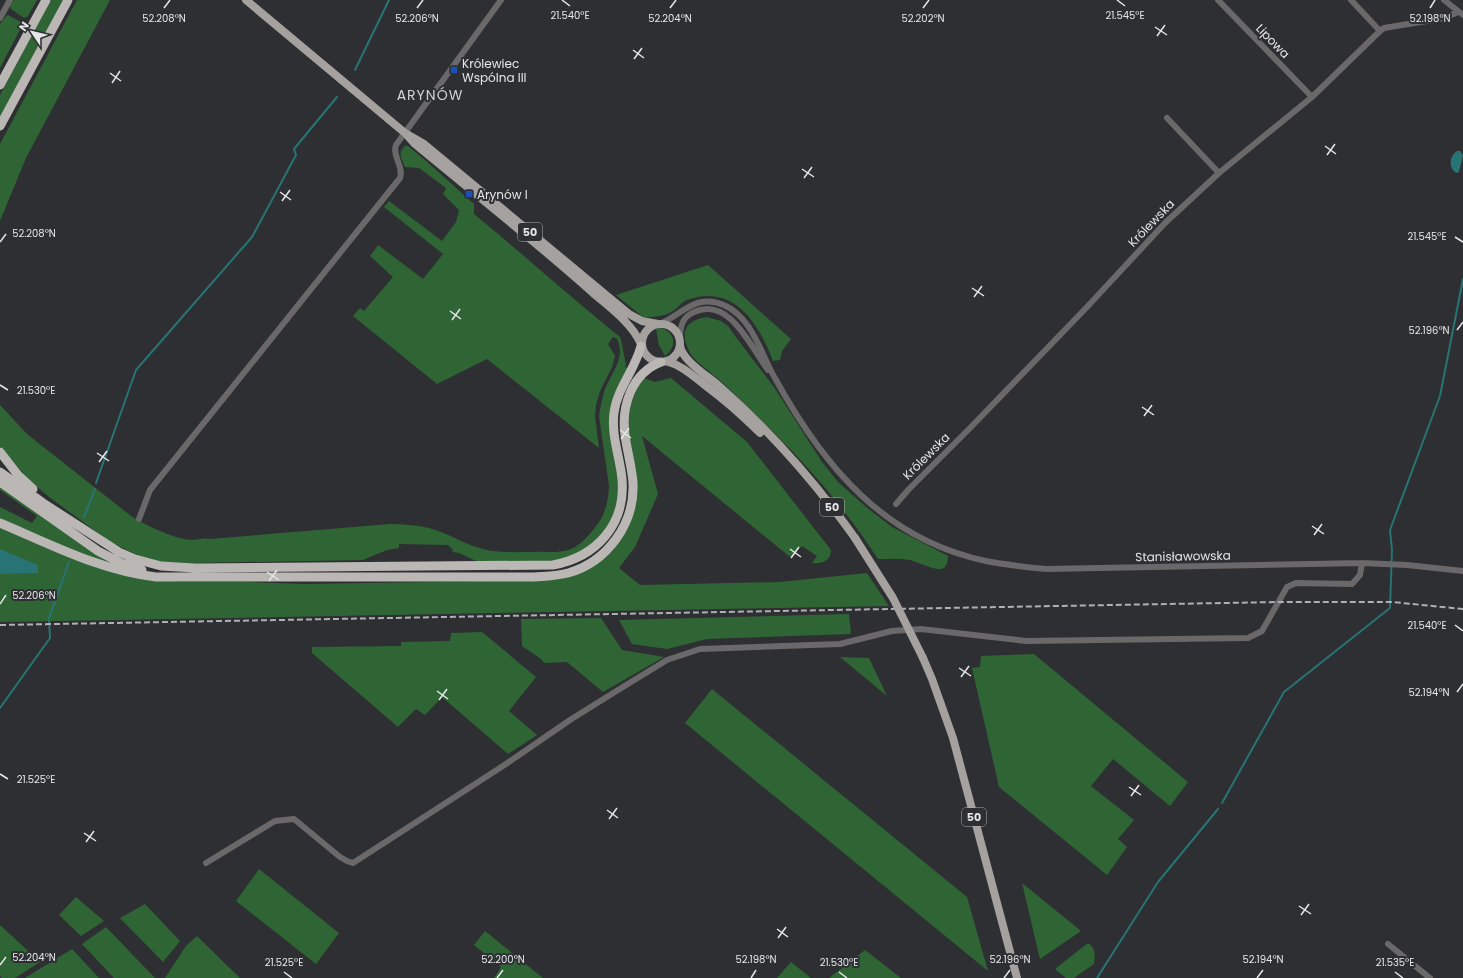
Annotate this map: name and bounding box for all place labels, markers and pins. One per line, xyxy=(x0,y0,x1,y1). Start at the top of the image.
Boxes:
place label: Królewiec Wspólna III xyxy=(462,55,527,86)
marker: Królewiec Wspólna III xyxy=(449,65,459,75)
place label: Arynów I xyxy=(477,186,528,203)
marker: Arynów I xyxy=(464,189,474,199)

